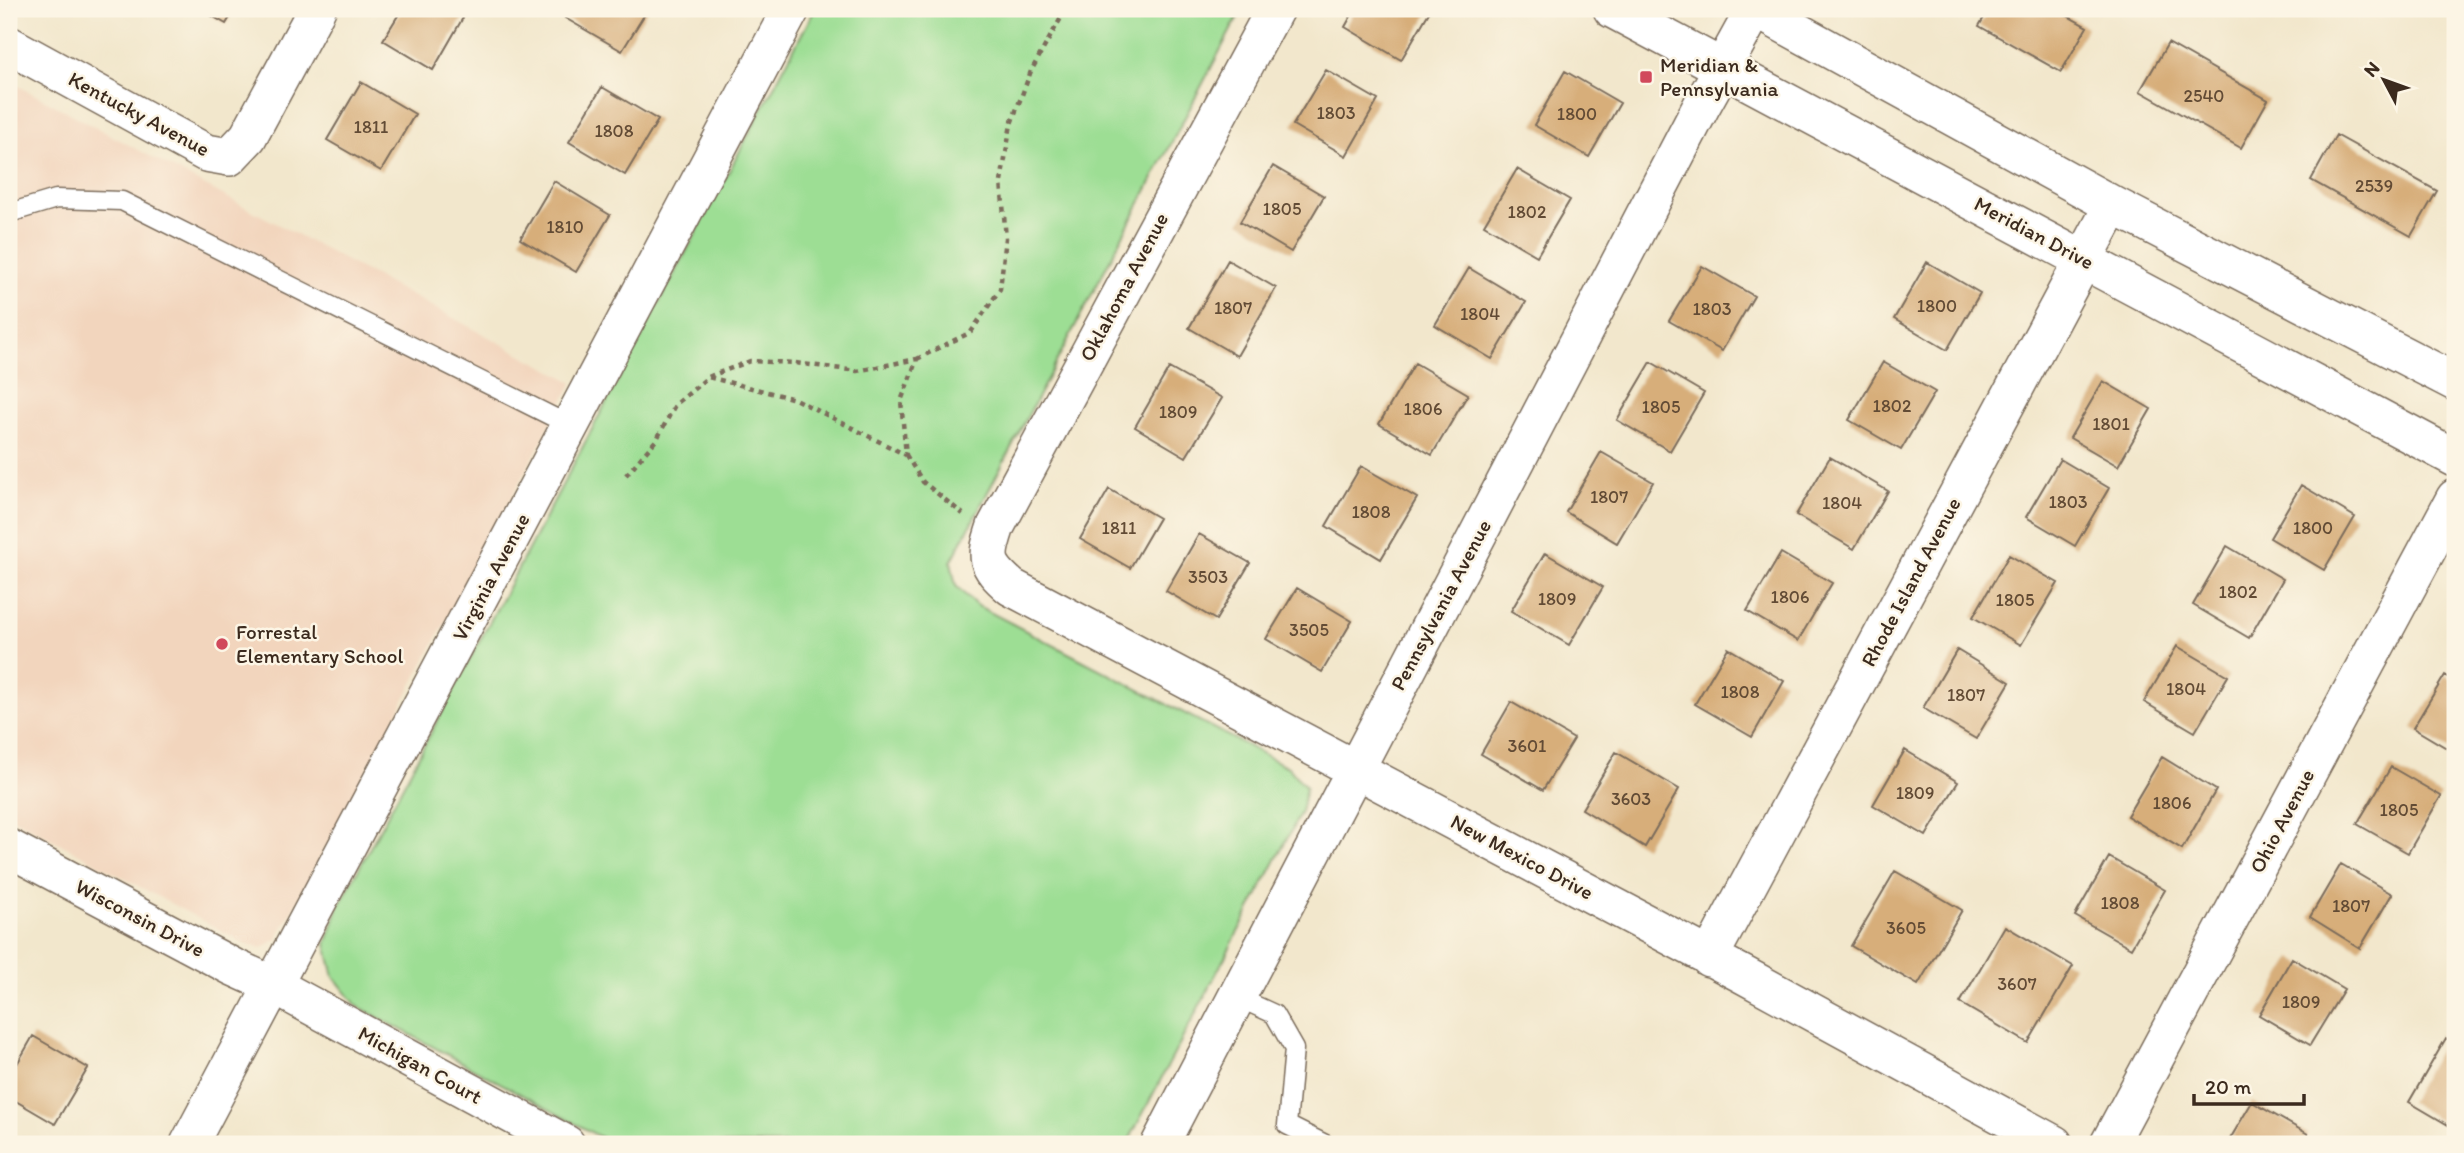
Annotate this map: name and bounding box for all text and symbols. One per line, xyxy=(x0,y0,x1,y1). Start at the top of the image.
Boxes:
north arrow xyxy=(2348,46,2418,116)
place label: Meridian & Pennsylvania xyxy=(1660,52,1779,101)
text: N xyxy=(2359,57,2384,82)
street label: Kentucky Avenue xyxy=(64,66,214,161)
marker: Meridian & Pennsylvania xyxy=(1638,69,1654,85)
house number: 2540 xyxy=(2184,85,2224,107)
house number: 1803 xyxy=(1316,102,1356,124)
house number: 1800 xyxy=(1557,103,1597,125)
house number: 1811 xyxy=(354,116,388,138)
house number: 1808 xyxy=(594,120,634,142)
house number: 2539 xyxy=(2355,175,2393,197)
street label: Meridian Drive xyxy=(1970,191,2098,275)
house number: 1805 xyxy=(1263,198,1301,220)
house number: 1802 xyxy=(1508,201,1547,223)
street label: Oklahoma Avenue xyxy=(1074,208,1173,365)
house number: 1810 xyxy=(546,216,584,238)
house number: 1800 xyxy=(1917,295,1957,317)
house number: 1807 xyxy=(1214,297,1252,319)
house number: 1803 xyxy=(1692,298,1732,320)
house number: 1804 xyxy=(1460,303,1500,325)
house number: 1802 xyxy=(1873,395,1912,417)
house number: 1805 xyxy=(1642,396,1680,418)
house number: 1806 xyxy=(1404,398,1442,420)
house number: 1809 xyxy=(1159,401,1197,423)
house number: 1801 xyxy=(2092,413,2130,435)
house number: 1807 xyxy=(1590,486,1628,508)
house number: 1803 xyxy=(2048,491,2088,513)
house number: 1804 xyxy=(1822,492,1862,514)
street label: Rhode Island Avenue xyxy=(1855,493,1966,671)
house number: 1808 xyxy=(1351,501,1391,523)
street label: Virginia Avenue xyxy=(446,509,535,645)
street label: Pennsylvania Avenue xyxy=(1385,515,1496,694)
house number: 1811 xyxy=(1102,517,1136,539)
house number: 1800 xyxy=(2293,517,2333,539)
house number: 3503 xyxy=(1188,566,1228,588)
house number: 1802 xyxy=(2219,581,2258,603)
house number: 1806 xyxy=(1771,586,1809,608)
house number: 1809 xyxy=(1538,588,1576,610)
house number: 1805 xyxy=(1996,589,2034,611)
place label: Forrestal Elementary School xyxy=(236,619,404,668)
house number: 3505 xyxy=(1289,619,1329,641)
marker: Forrestal Elementary School xyxy=(214,636,230,652)
house number: 1804 xyxy=(2166,678,2206,700)
house number: 1808 xyxy=(1720,681,1760,703)
house number: 1807 xyxy=(1947,684,1985,706)
house number: 3601 xyxy=(1508,735,1546,757)
street label: Ohio Avenue xyxy=(2244,765,2319,877)
house number: 1809 xyxy=(1896,782,1934,804)
house number: 3603 xyxy=(1611,788,1651,810)
house number: 1806 xyxy=(2153,792,2191,814)
house number: 1805 xyxy=(2380,799,2418,821)
street label: New Mexico Drive xyxy=(1447,808,1598,905)
street label: Wisconsin Drive xyxy=(71,873,209,962)
house number: 1808 xyxy=(2100,892,2140,914)
house number: 1807 xyxy=(2332,895,2370,917)
house number: 3605 xyxy=(1886,917,1926,939)
house number: 3607 xyxy=(1997,973,2037,995)
house number: 1809 xyxy=(2282,991,2320,1013)
street label: Michigan Court xyxy=(354,1020,487,1109)
scale bar xyxy=(2194,1062,2305,1106)
text: 20 m xyxy=(2205,1074,2252,1099)

